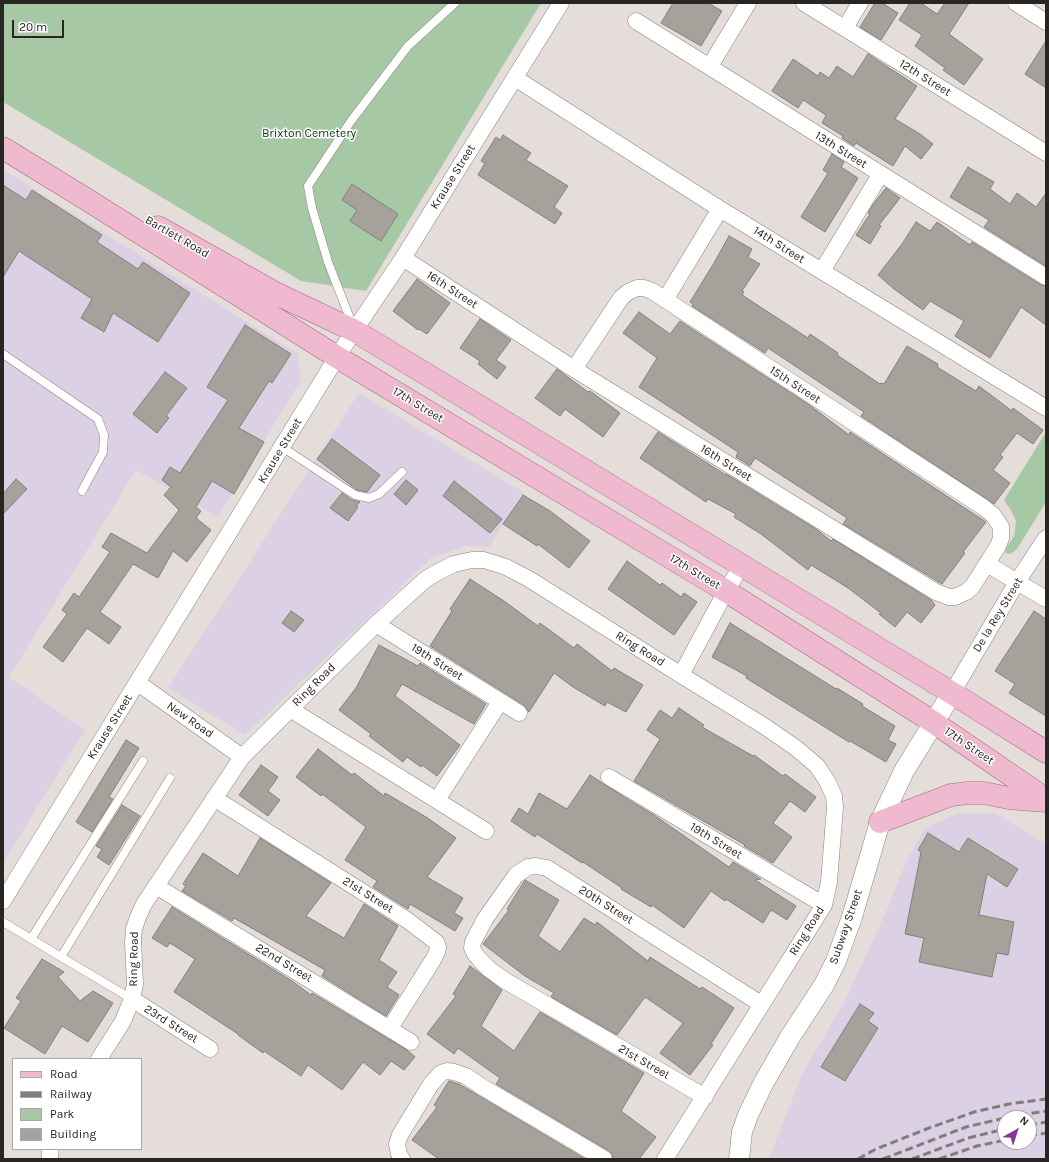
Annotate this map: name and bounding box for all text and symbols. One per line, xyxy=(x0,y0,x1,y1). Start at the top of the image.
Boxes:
scale bar xyxy=(14,12,66,38)
text: 20 m xyxy=(19,20,47,34)
street label: 12th Street xyxy=(896,56,954,100)
park label: Brixton Cemetery xyxy=(262,127,356,141)
street label: 13th Street xyxy=(812,128,870,172)
street label: Krause Street xyxy=(427,142,479,212)
street label: Bartlett Road xyxy=(142,213,212,261)
street label: 14th Street xyxy=(751,223,807,267)
street label: 16th Street xyxy=(424,268,480,312)
street label: 15th Street xyxy=(767,363,823,407)
street label: 17th Street xyxy=(390,384,446,426)
street label: Krause Street xyxy=(255,416,305,486)
street label: 16th Street xyxy=(697,441,755,485)
street label: 17th Street xyxy=(667,551,723,593)
street label: De la Rey Street xyxy=(970,575,1026,655)
street label: Ring Road xyxy=(613,628,667,670)
street label: 19th Street xyxy=(408,640,466,684)
street label: Ring Road xyxy=(289,660,339,710)
street label: Krause Street xyxy=(84,692,136,762)
street label: New Road xyxy=(164,699,216,741)
street label: 17th Street xyxy=(941,724,997,768)
street label: 19th Street xyxy=(687,820,745,862)
street label: 21st Street xyxy=(340,874,396,916)
street label: 20th Street xyxy=(576,883,636,927)
street label: Subway Street xyxy=(826,888,866,966)
street label: Ring Road xyxy=(786,904,828,958)
street label: Ring Road xyxy=(126,931,142,987)
street label: 22nd Street xyxy=(253,940,315,986)
street label: 23rd Street xyxy=(141,1002,201,1046)
street label: 21st Street xyxy=(615,1041,673,1083)
legend xyxy=(12,1058,142,1150)
text: Road xyxy=(50,1067,78,1081)
text: Railway xyxy=(50,1087,92,1101)
text: Park xyxy=(50,1107,74,1121)
north arrow xyxy=(997,1110,1037,1150)
text: N xyxy=(1017,1114,1031,1129)
text: Building xyxy=(50,1127,96,1141)

